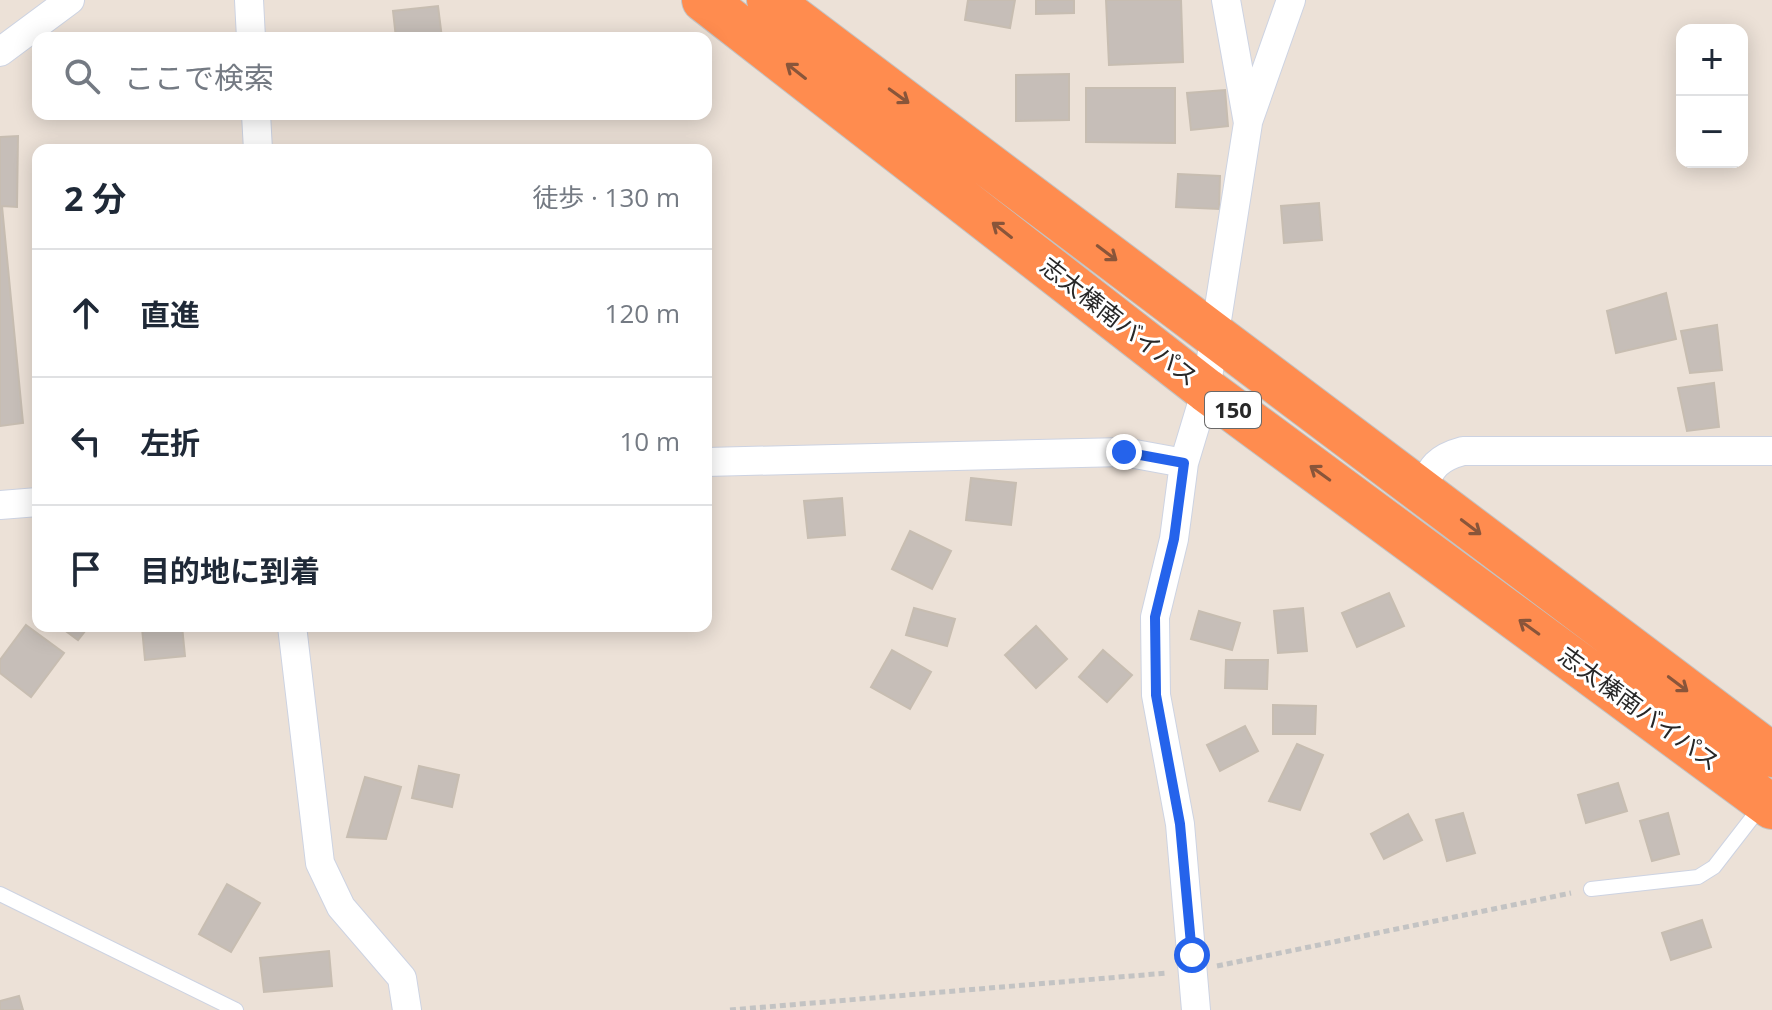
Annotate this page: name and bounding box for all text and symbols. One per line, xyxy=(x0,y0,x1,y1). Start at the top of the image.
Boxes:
map controls xyxy=(1676,24,1748,168)
button: + xyxy=(1676,24,1748,96)
search box xyxy=(32,32,712,120)
icon: search xyxy=(60,54,104,98)
text: ここで検索 xyxy=(124,57,274,98)
one-way arrow xyxy=(786,63,808,80)
one-way arrow xyxy=(888,88,910,105)
button: − xyxy=(1676,96,1748,168)
text: 2 分 xyxy=(64,175,126,221)
text: 徒歩 · 130 m xyxy=(532,179,680,215)
one-way arrow xyxy=(992,222,1013,239)
one-way arrow xyxy=(1096,244,1117,261)
street label: 志太榛南バイパス xyxy=(1034,249,1206,393)
icon: ahead xyxy=(64,291,108,335)
text: 直進 xyxy=(140,294,200,335)
text: 120 m xyxy=(605,295,680,331)
road number: 150 xyxy=(1205,392,1261,428)
icon: left xyxy=(64,419,108,463)
text: 左折 xyxy=(140,422,200,463)
text: 10 m xyxy=(619,423,680,459)
route end xyxy=(1106,434,1142,470)
one-way arrow xyxy=(1309,465,1331,482)
one-way arrow xyxy=(1460,519,1481,536)
icon: arrive xyxy=(64,547,108,591)
text: 目的地に到着 xyxy=(140,550,320,591)
one-way arrow xyxy=(1519,619,1540,636)
street label: 志太榛南バイパス xyxy=(1553,638,1727,777)
one-way arrow xyxy=(1667,676,1689,693)
route start xyxy=(1174,937,1210,973)

